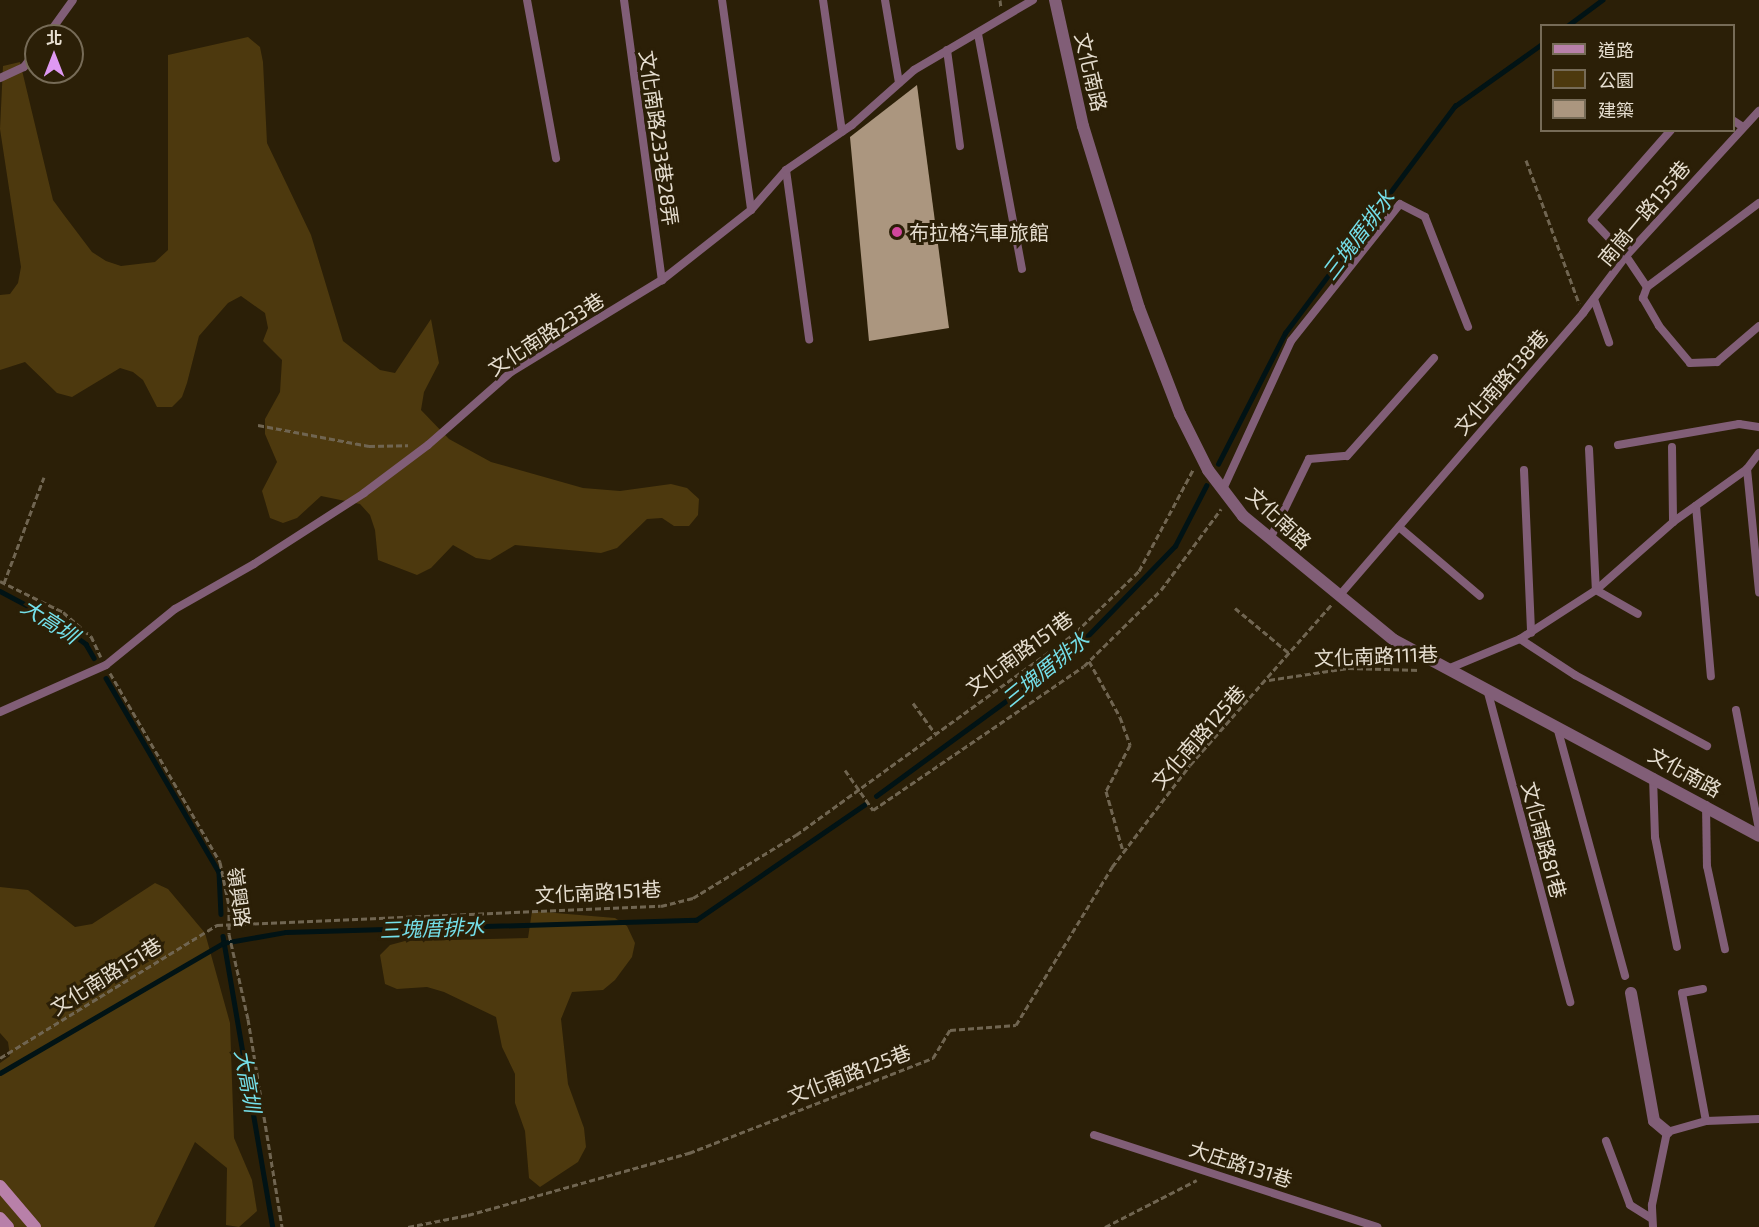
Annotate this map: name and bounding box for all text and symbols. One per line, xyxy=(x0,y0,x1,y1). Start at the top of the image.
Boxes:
north arrow xyxy=(24,24,84,84)
legend xyxy=(1540,24,1735,132)
text: 北 xyxy=(46,28,62,47)
street label: 文化南路 xyxy=(1070,30,1112,114)
text: 道路 xyxy=(1598,39,1634,61)
street label: 文化南路233巷28弄 xyxy=(635,49,683,227)
text: 公園 xyxy=(1598,69,1634,91)
text: 建築 xyxy=(1598,99,1634,121)
street label: 南崗一路135巷 xyxy=(1593,156,1695,270)
water label: 三塊厝排水 xyxy=(1316,185,1400,285)
place label: 布拉格汽車旅館 xyxy=(909,220,1049,244)
marker: 布拉格汽車旅館 xyxy=(890,225,904,239)
street label: 文化南路233巷 xyxy=(483,288,609,380)
street label: 文化南路138巷 xyxy=(1449,325,1553,439)
street label: 文化南路 xyxy=(1242,482,1316,554)
water label: 大高圳 xyxy=(17,593,83,649)
street label: 文化南路151巷 xyxy=(961,606,1077,700)
water label: 三塊厝排水 xyxy=(996,626,1094,712)
street label: 文化南路111巷 xyxy=(1314,642,1438,670)
street label: 文化南路125巷 xyxy=(1146,680,1250,794)
street label: 文化南路 xyxy=(1644,742,1726,802)
street label: 文化南路81巷 xyxy=(1517,779,1571,901)
street label: 嶺興路 xyxy=(223,866,255,928)
street label: 文化南路151巷 xyxy=(534,877,662,907)
water label: 三塊厝排水 xyxy=(379,914,485,942)
street label: 文化南路151巷 xyxy=(46,932,166,1020)
street label: 文化南路125巷 xyxy=(784,1040,914,1108)
water label: 大高圳 xyxy=(230,1048,266,1114)
street label: 大庄路131巷 xyxy=(1186,1136,1296,1192)

